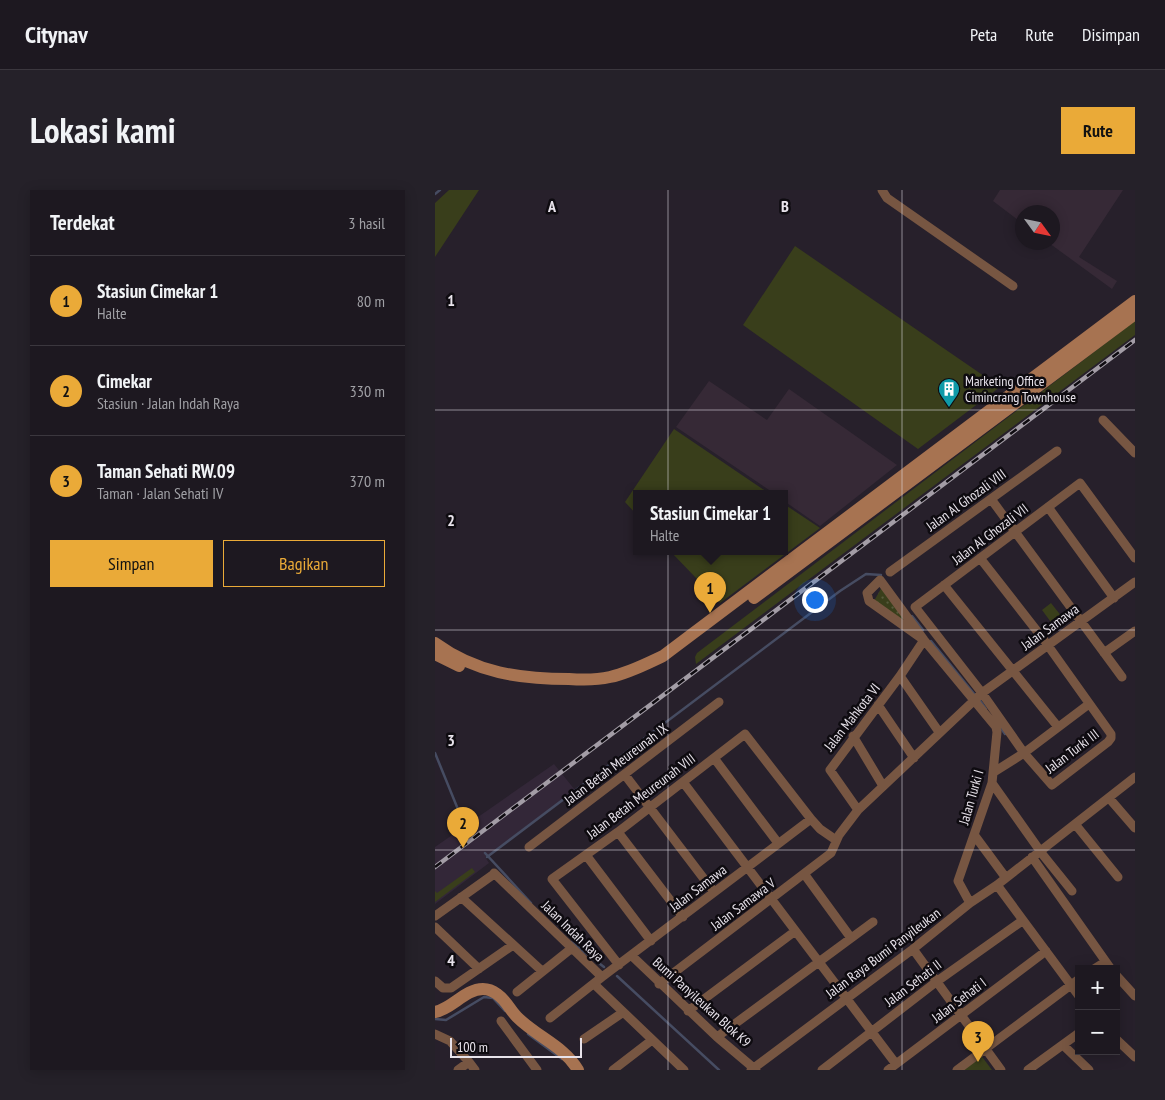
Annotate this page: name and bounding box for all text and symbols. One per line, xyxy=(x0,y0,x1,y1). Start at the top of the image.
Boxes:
text: Citynav xyxy=(25,19,88,50)
text: Peta xyxy=(970,23,997,46)
text: Rute xyxy=(1025,23,1054,46)
text: Disimpan xyxy=(1082,23,1140,46)
text: Lokasi kami xyxy=(30,107,176,153)
button: Rute xyxy=(1061,107,1135,154)
text: A xyxy=(547,196,557,216)
text: B xyxy=(781,196,789,216)
north arrow xyxy=(1015,205,1060,250)
text: Terdekat xyxy=(50,209,115,236)
text: 3 hasil xyxy=(348,213,385,233)
text: Stasiun Cimekar 1 xyxy=(97,279,218,303)
text: 1 xyxy=(447,290,455,310)
text: 1 xyxy=(62,291,70,311)
text: 80 m xyxy=(357,291,385,311)
text: Halte xyxy=(97,303,127,323)
text: Cimekar xyxy=(97,369,152,393)
place label: Marketing Office Cimincrang Townhouse xyxy=(965,372,1076,406)
building icon: Marketing Office Cimincrang Townhouse xyxy=(937,377,961,408)
text: 2 xyxy=(62,381,70,401)
text: 330 m xyxy=(350,381,385,401)
text: Stasiun · Jalan Indah Raya xyxy=(97,393,240,413)
text: Taman Sehati RW.09 xyxy=(97,459,235,483)
street label: Jalan Al Ghozali VIII xyxy=(923,465,1009,535)
text: 3 xyxy=(62,471,70,491)
text: 370 m xyxy=(350,471,385,491)
text: Taman · Jalan Sehati IV xyxy=(97,483,223,503)
popup xyxy=(633,490,788,555)
street label: Jalan Al Ghozali VII xyxy=(948,500,1032,568)
text: Stasiun Cimekar 1 xyxy=(650,501,771,525)
text: 2 xyxy=(447,510,455,530)
text: Halte xyxy=(650,525,679,545)
button: Simpan xyxy=(50,540,213,587)
button: Bagikan xyxy=(223,540,385,587)
pin: 1 xyxy=(694,572,726,613)
your location xyxy=(802,587,828,613)
street label: Jalan Samawa xyxy=(1017,600,1082,655)
street label: Jalan Mahkota VI xyxy=(819,680,884,755)
street label: Jalan Betah Meureunah IX xyxy=(560,719,672,810)
street label: Jalan Turki III xyxy=(1041,725,1102,778)
text: 3 xyxy=(447,730,455,750)
street label: Jalan Betah Meureunah VIII xyxy=(582,749,699,843)
street label: Jalan Turki I xyxy=(954,767,987,827)
pin: 2 xyxy=(447,807,479,848)
street label: Jalan Samawa xyxy=(665,861,730,916)
street label: Jalan Samawa V xyxy=(706,874,779,935)
street label: Jalan Indah Raya xyxy=(537,896,608,965)
street label: Jalan Raya Bumi Panyileukan xyxy=(821,904,944,1003)
text: 4 xyxy=(447,950,455,970)
street label: Bumi Panyileukan Blok K9 xyxy=(649,953,755,1051)
street label: Jalan Sehati II xyxy=(880,956,945,1011)
map controls xyxy=(1075,965,1120,1055)
button: + xyxy=(1075,965,1120,1010)
street label: Jalan Sehati I xyxy=(927,974,990,1027)
button: − xyxy=(1075,1010,1120,1055)
pin: 3 xyxy=(962,1021,994,1062)
scale bar xyxy=(450,1035,583,1058)
text: 100 m xyxy=(457,1038,488,1056)

